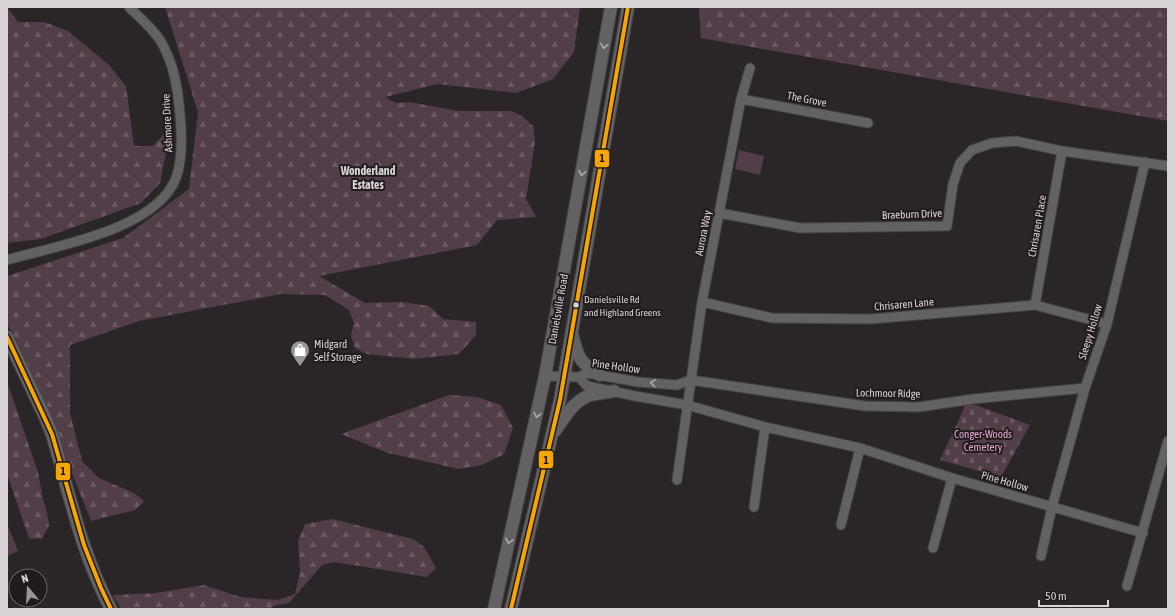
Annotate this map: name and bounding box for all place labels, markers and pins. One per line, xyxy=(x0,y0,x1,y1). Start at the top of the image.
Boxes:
place label: Danielsville Rd and Highland Greens xyxy=(584,294,661,318)
marker: Danielsville Rd and Highland Greens xyxy=(571,300,581,310)
place label: Midgard Self Storage xyxy=(314,338,362,363)
shop icon: Midgard Self Storage xyxy=(289,339,311,367)

